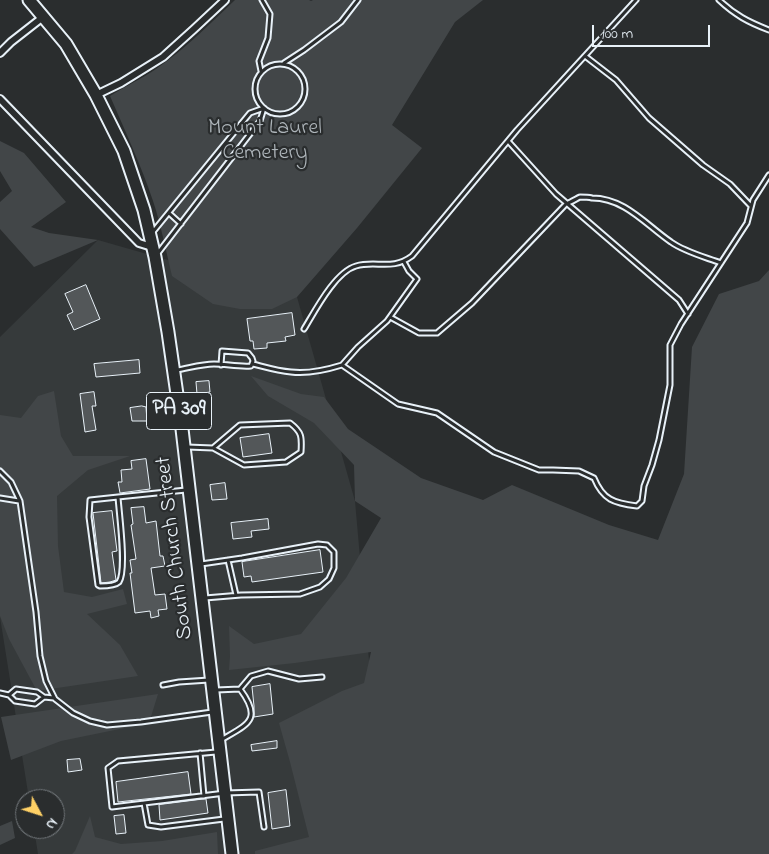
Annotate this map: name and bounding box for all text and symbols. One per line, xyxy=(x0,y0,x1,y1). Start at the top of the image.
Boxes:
scale bar xyxy=(594,15,712,47)
text: 100 m xyxy=(600,23,633,45)
park label: Mount Laurel Cemetery xyxy=(208,116,322,168)
road number: PA 309 xyxy=(146,392,212,430)
street label: South Church Street xyxy=(152,455,200,641)
north arrow xyxy=(15,789,65,839)
text: N xyxy=(40,813,62,834)

